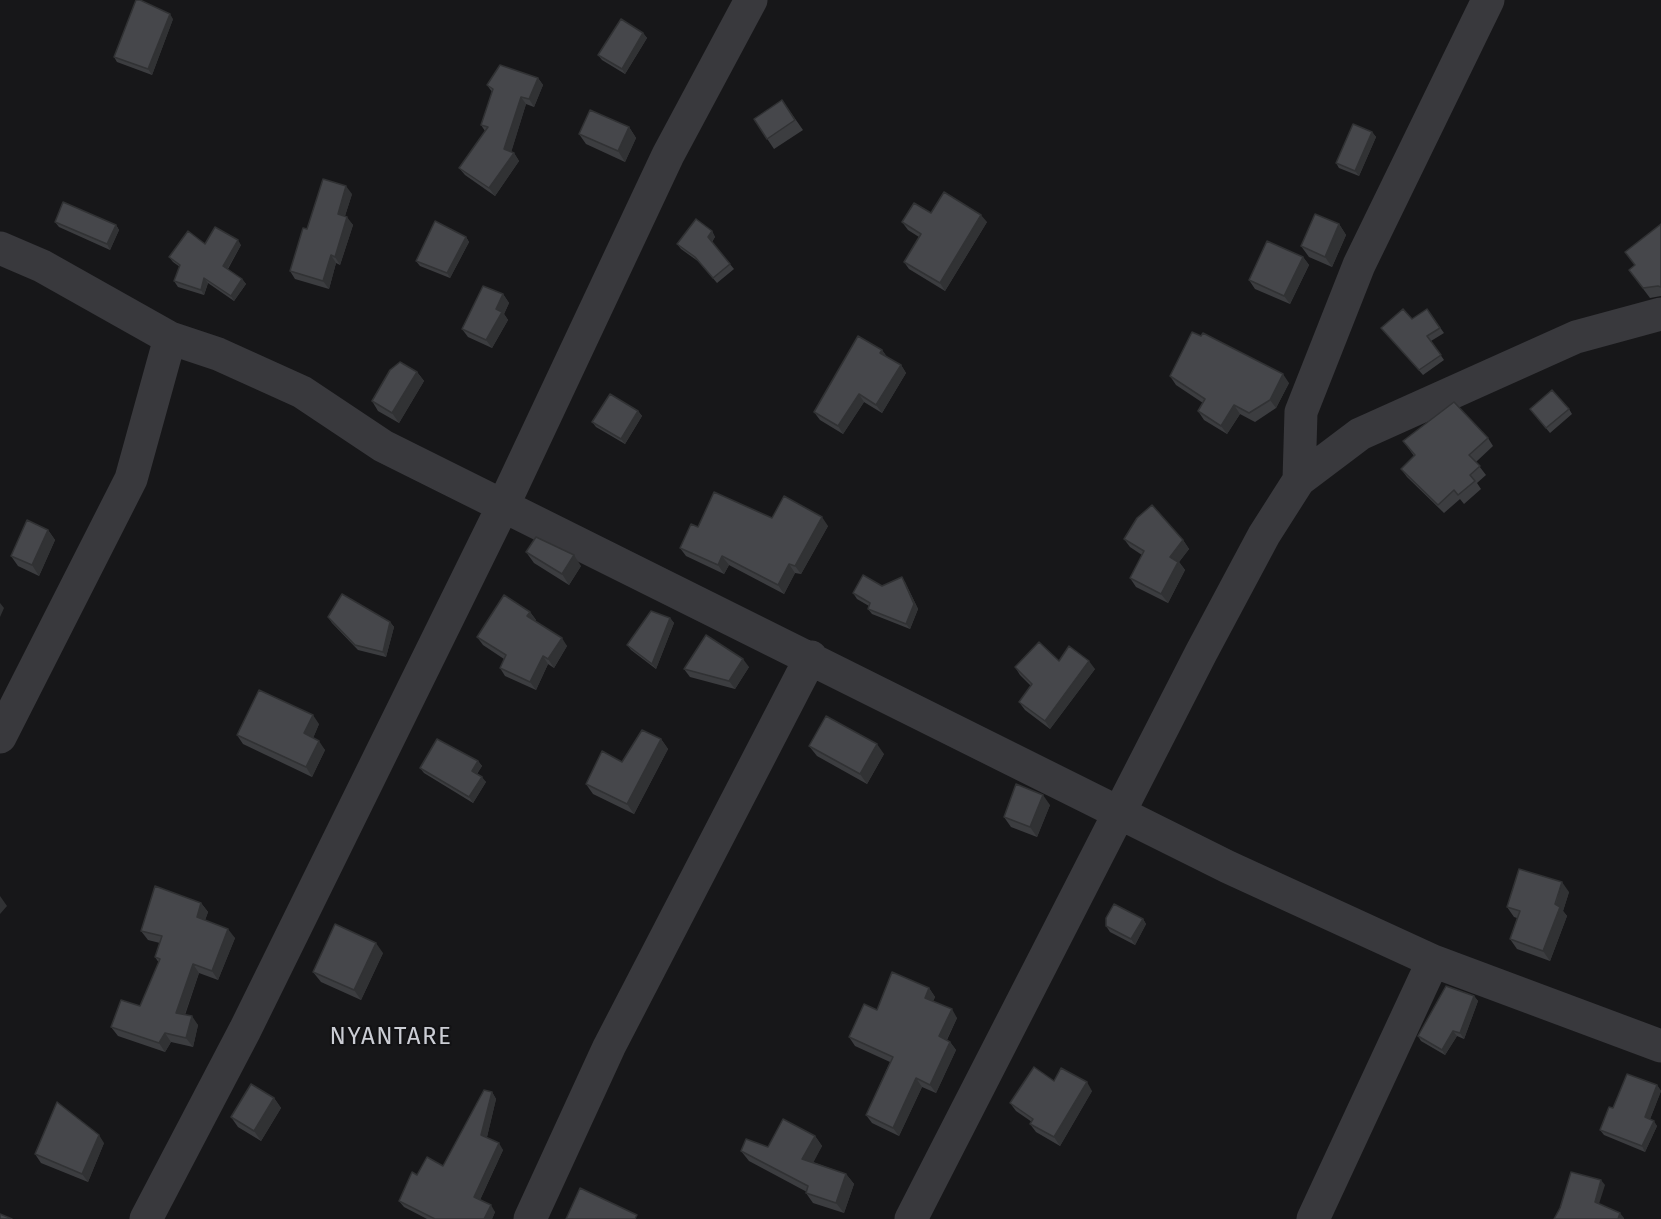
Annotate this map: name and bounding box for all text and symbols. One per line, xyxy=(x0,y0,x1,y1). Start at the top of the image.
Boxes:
district label: NYANTARE xyxy=(330,1023,452,1051)

